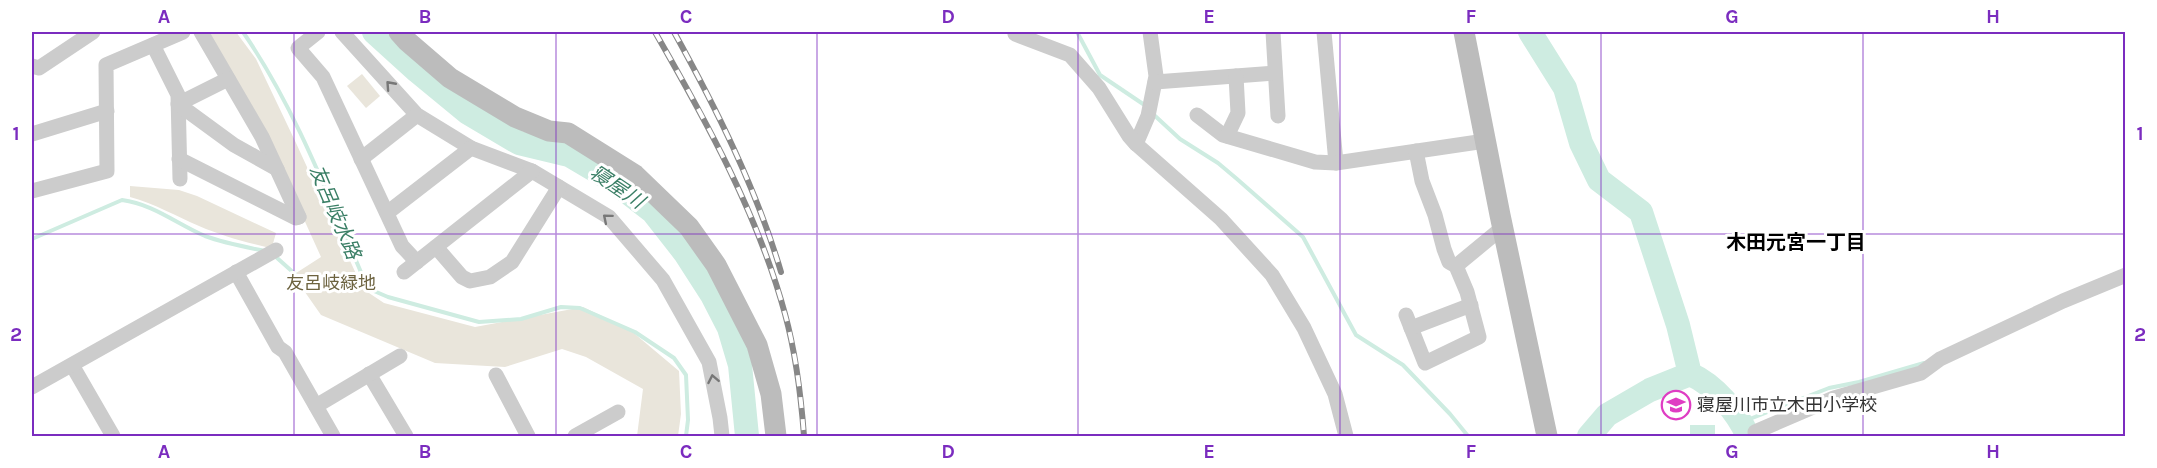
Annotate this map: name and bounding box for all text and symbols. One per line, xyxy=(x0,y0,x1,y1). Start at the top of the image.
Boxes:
text: A xyxy=(158,5,171,28)
text: B xyxy=(419,5,431,28)
text: C xyxy=(680,5,692,28)
text: D xyxy=(941,5,955,28)
text: E xyxy=(1203,5,1215,28)
text: F xyxy=(1466,5,1477,28)
text: G xyxy=(1725,5,1739,28)
text: H xyxy=(1986,5,2000,28)
one-way arrow xyxy=(386,81,397,91)
text: 1 xyxy=(12,122,20,145)
text: 1 xyxy=(2136,122,2144,145)
water label: 友呂岐水路 xyxy=(305,161,366,264)
water label: 寝屋川 xyxy=(586,161,650,214)
one-way arrow xyxy=(603,214,614,225)
district label: 木田元宮一丁目 xyxy=(1726,231,1866,254)
park label: 友呂岐緑地 xyxy=(286,272,376,294)
text: 2 xyxy=(10,323,22,346)
text: 2 xyxy=(2134,323,2146,346)
one-way arrow xyxy=(707,374,720,384)
school or university icon: 寝屋川市立木田小学校 xyxy=(1660,389,1692,421)
place label: 寝屋川市立木田小学校 xyxy=(1697,394,1877,416)
text: A xyxy=(158,440,171,463)
text: B xyxy=(419,440,431,463)
text: C xyxy=(680,440,692,463)
text: D xyxy=(941,440,955,463)
text: E xyxy=(1203,440,1215,463)
text: F xyxy=(1466,440,1477,463)
text: G xyxy=(1725,440,1739,463)
text: H xyxy=(1986,440,2000,463)

